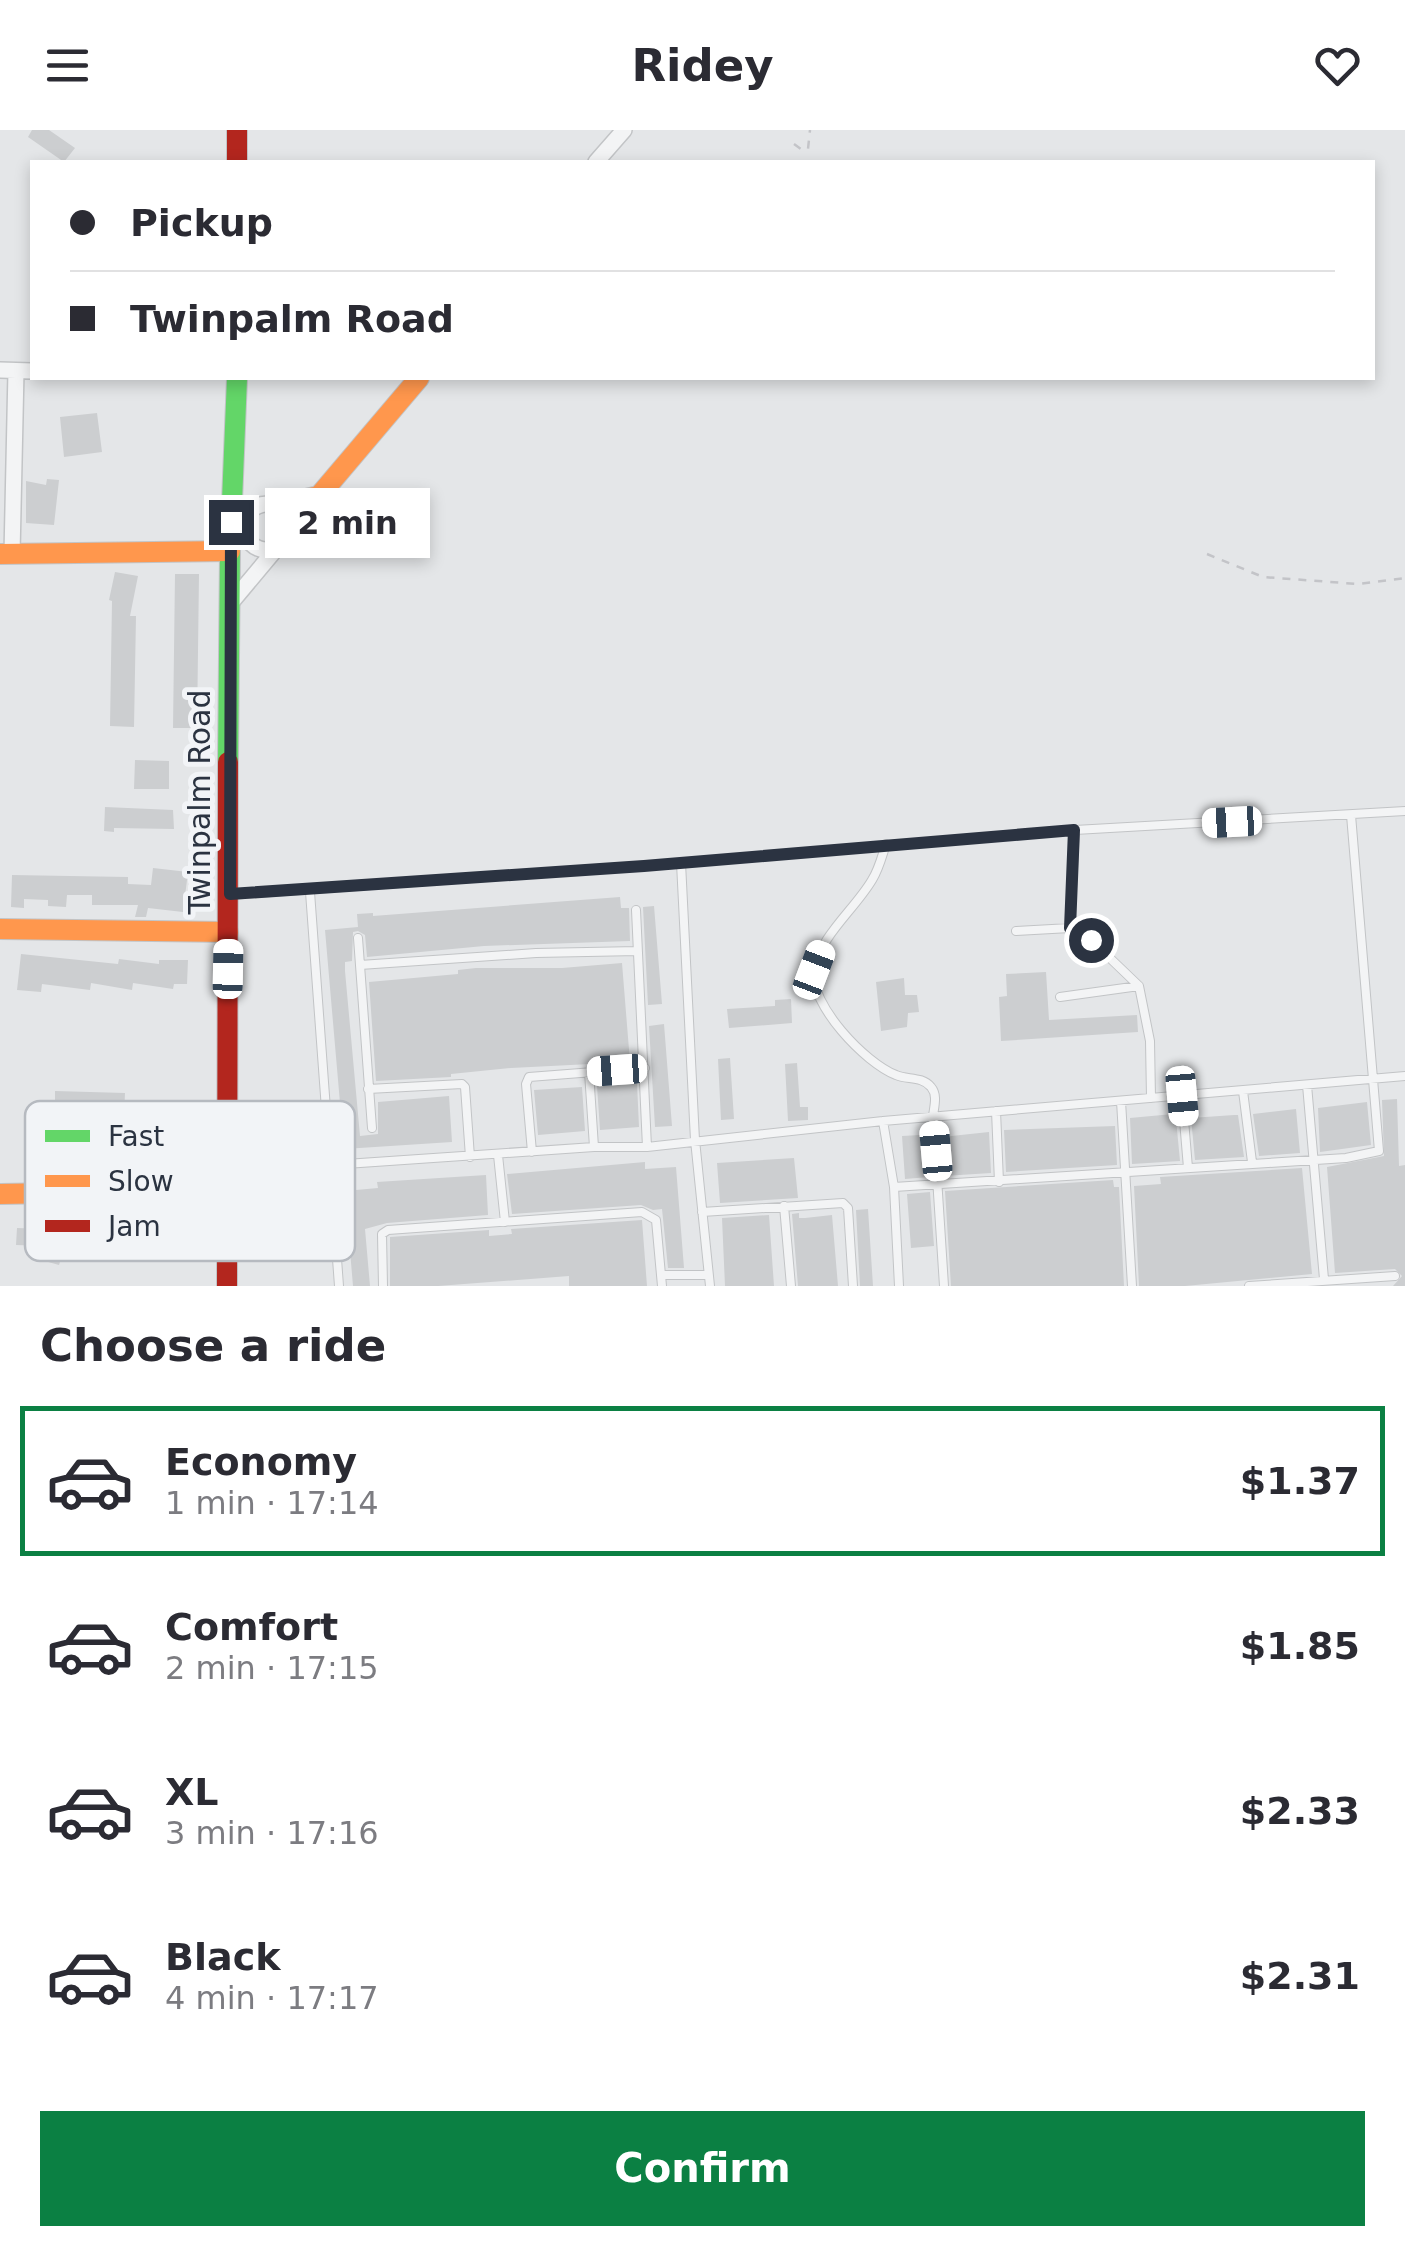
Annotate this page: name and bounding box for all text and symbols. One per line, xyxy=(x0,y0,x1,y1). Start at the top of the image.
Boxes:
icon: menu xyxy=(40,38,95,93)
icon: heart xyxy=(1310,38,1365,93)
text: Ridey xyxy=(631,39,774,92)
text: Pickup xyxy=(130,201,273,245)
text: Twinpalm Road xyxy=(130,297,454,341)
callout: 2 min xyxy=(266,487,431,557)
route end xyxy=(209,500,254,545)
text: 2 min xyxy=(297,504,398,542)
street label: Twinpalm Road xyxy=(182,689,217,916)
car xyxy=(1201,805,1263,839)
route start xyxy=(1069,918,1114,963)
car xyxy=(789,937,839,1003)
car xyxy=(212,939,244,999)
car xyxy=(586,1053,648,1087)
car xyxy=(1164,1065,1200,1127)
legend xyxy=(25,1101,355,1261)
text: Fast xyxy=(108,1120,164,1153)
car xyxy=(918,1120,954,1182)
text: Slow xyxy=(108,1165,174,1198)
text: Jam xyxy=(106,1210,161,1243)
text: Choose a ride xyxy=(40,1319,386,1372)
icon: car xyxy=(45,1436,135,1526)
text: Economy xyxy=(165,1440,357,1484)
text: $1.37 xyxy=(1240,1459,1360,1503)
text: 1 min · 17:14 xyxy=(165,1484,379,1522)
icon: car xyxy=(45,1601,135,1691)
text: Comfort xyxy=(165,1605,338,1649)
text: $1.85 xyxy=(1240,1624,1360,1668)
text: 2 min · 17:15 xyxy=(165,1649,379,1687)
icon: car xyxy=(45,1766,135,1856)
text: XL xyxy=(165,1770,219,1814)
text: $2.33 xyxy=(1240,1789,1360,1833)
text: 3 min · 17:16 xyxy=(165,1814,379,1852)
icon: car xyxy=(45,1931,135,2021)
text: Black xyxy=(165,1935,280,1979)
text: $2.31 xyxy=(1240,1954,1360,1998)
text: 4 min · 17:17 xyxy=(165,1979,379,2017)
button: Confirm xyxy=(40,2111,1365,2226)

